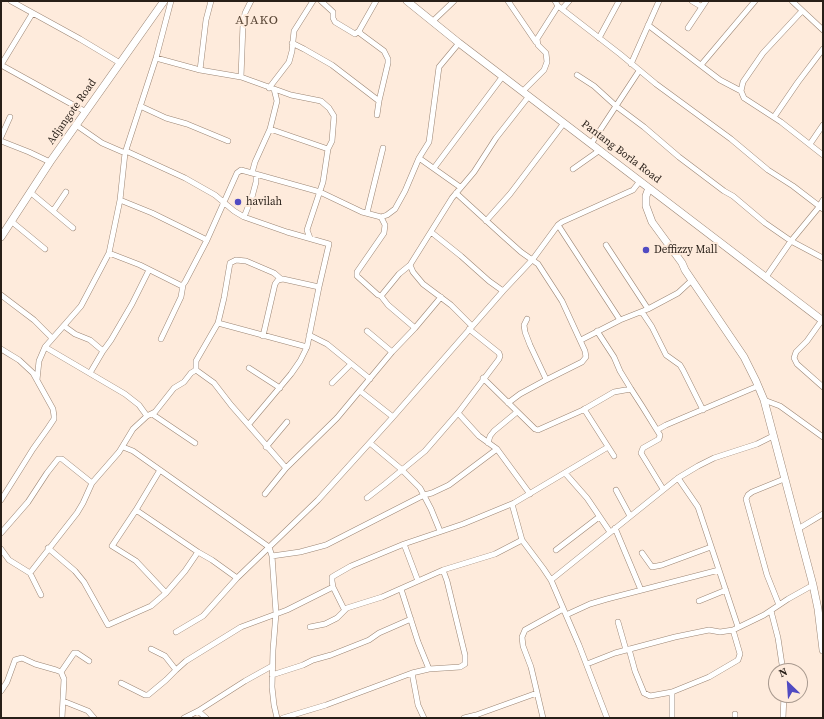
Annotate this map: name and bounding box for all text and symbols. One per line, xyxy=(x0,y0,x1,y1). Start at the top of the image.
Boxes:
district label: AJAKO xyxy=(235,13,279,29)
street label: Adjangote Road xyxy=(45,77,99,147)
street label: Pantang Borla Road xyxy=(579,118,663,186)
place label: havilah xyxy=(246,195,282,209)
marker: havilah xyxy=(233,197,243,207)
place label: Deffizzy Mall xyxy=(654,243,717,257)
marker: Deffizzy Mall xyxy=(641,245,651,255)
north arrow xyxy=(768,663,808,703)
text: N xyxy=(776,664,790,681)

